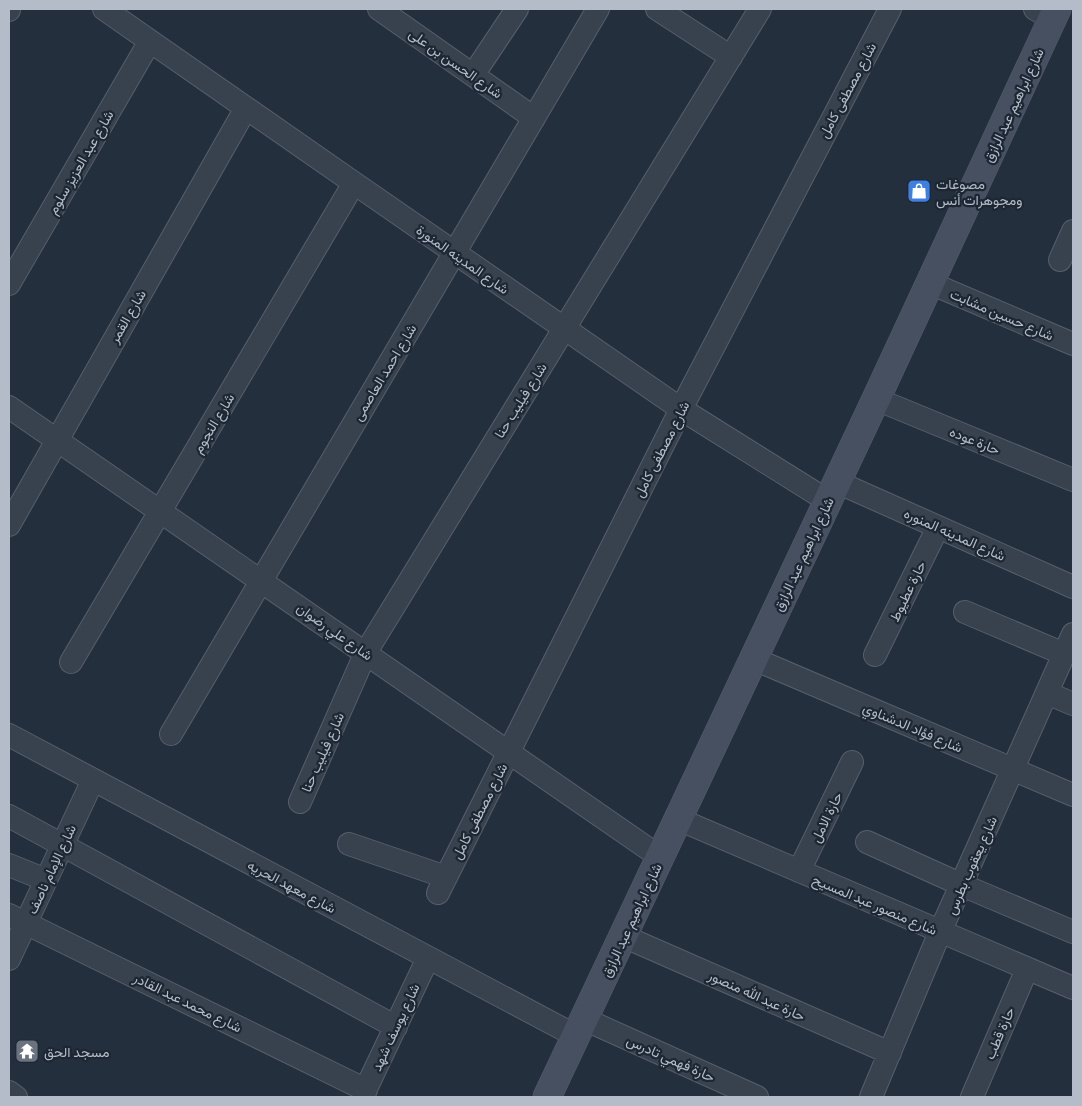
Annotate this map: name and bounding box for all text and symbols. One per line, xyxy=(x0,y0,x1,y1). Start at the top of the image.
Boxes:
street label: شارع الحسن بن على xyxy=(404,24,507,104)
street label: شارع مصطفى كامل xyxy=(814,39,882,142)
street label: شارع ابراهيم عبد الرازق xyxy=(978,45,1050,166)
street label: شارع عبد العزيز سلوم xyxy=(42,107,119,218)
place label: مصوغات ومجوهرات أنس xyxy=(936,174,1022,209)
shop icon: مصوغات ومجوهرات أنس xyxy=(906,178,932,204)
street label: شارع المدينه المنورة xyxy=(412,220,513,300)
street label: شارع حسين مشابت xyxy=(947,284,1057,346)
street label: شارع القمر xyxy=(104,286,152,348)
street label: شارع احمد العاصمى xyxy=(348,320,422,425)
street label: شارع فيليب حنا xyxy=(489,359,552,442)
street label: شارع النجوم xyxy=(188,389,240,458)
street label: شارع مصطفى كامل xyxy=(629,398,695,501)
street label: حارة عوده xyxy=(947,421,1003,459)
street label: شارع ابراهيم عبد الرازق xyxy=(768,494,840,615)
street label: شارع المدينه المنوره xyxy=(900,503,1009,567)
street label: حارة عطيوط xyxy=(884,558,930,624)
street label: شارع علي رضوان xyxy=(291,598,377,667)
street label: شارع فؤاد الدشناوي xyxy=(859,697,966,759)
street label: شارع فيليب حنا xyxy=(296,709,350,796)
street label: شارع مصطفى كامل xyxy=(447,760,513,863)
street label: حارة الامل xyxy=(806,789,846,845)
street label: شارع يعقوب بطرس xyxy=(941,813,1003,918)
street label: شارع الإمام ناصف xyxy=(22,821,82,918)
street label: شارع معهد الحريه xyxy=(244,855,340,919)
street label: شارع ابراهيم عبد الرازق xyxy=(596,860,668,981)
street label: شارع منصور عبد المسيح xyxy=(809,869,940,941)
street label: حارة عبد الله منصور xyxy=(705,965,808,1025)
street label: شارع محمد عبد القادر xyxy=(129,967,245,1038)
street label: شارع يوسف شهد xyxy=(366,980,425,1075)
street label: حارة قطب xyxy=(980,1004,1018,1062)
street label: حارة فهمي تادرس xyxy=(623,1030,718,1089)
temple icon: مسجد الحق xyxy=(14,1038,40,1064)
place label: مسجد الحق xyxy=(44,1042,110,1061)

